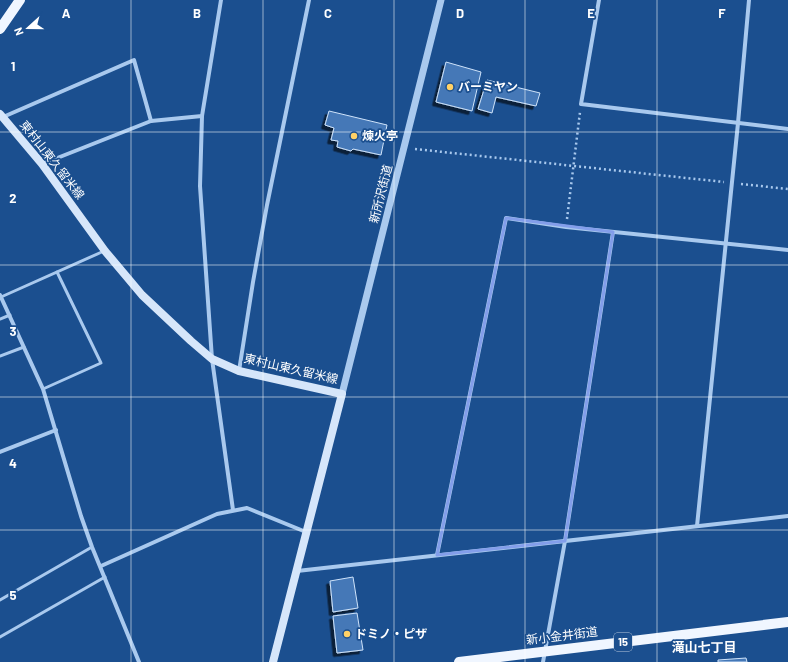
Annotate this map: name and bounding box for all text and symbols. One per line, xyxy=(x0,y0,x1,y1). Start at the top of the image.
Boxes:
text: A xyxy=(62,5,71,21)
text: B xyxy=(193,5,201,21)
text: C xyxy=(324,5,332,21)
text: D xyxy=(456,5,464,21)
text: E xyxy=(587,5,595,21)
text: F xyxy=(718,5,726,21)
north arrow xyxy=(8,8,48,48)
text: N xyxy=(11,26,26,38)
text: 1 xyxy=(11,58,15,74)
place label: バーミヤン xyxy=(458,79,518,93)
marker: バーミヤン xyxy=(445,82,455,92)
street label: 東村山東久留米線 xyxy=(18,117,88,202)
place label: 煉火亭 xyxy=(362,128,398,142)
marker: 煉火亭 xyxy=(349,131,359,141)
street label: 新所沢街道 xyxy=(366,163,394,225)
text: 2 xyxy=(9,190,17,206)
text: 3 xyxy=(9,323,17,339)
street label: 東村山東久留米線 xyxy=(243,350,340,386)
text: 4 xyxy=(9,455,17,471)
text: 5 xyxy=(9,587,17,603)
street label: 新小金井街道 xyxy=(525,624,598,646)
place label: ドミノ・ピザ xyxy=(355,626,427,640)
marker: ドミノ・ピザ xyxy=(342,629,352,639)
road number: 15 xyxy=(614,633,632,651)
district label: 滝山七丁目 xyxy=(671,639,737,655)

